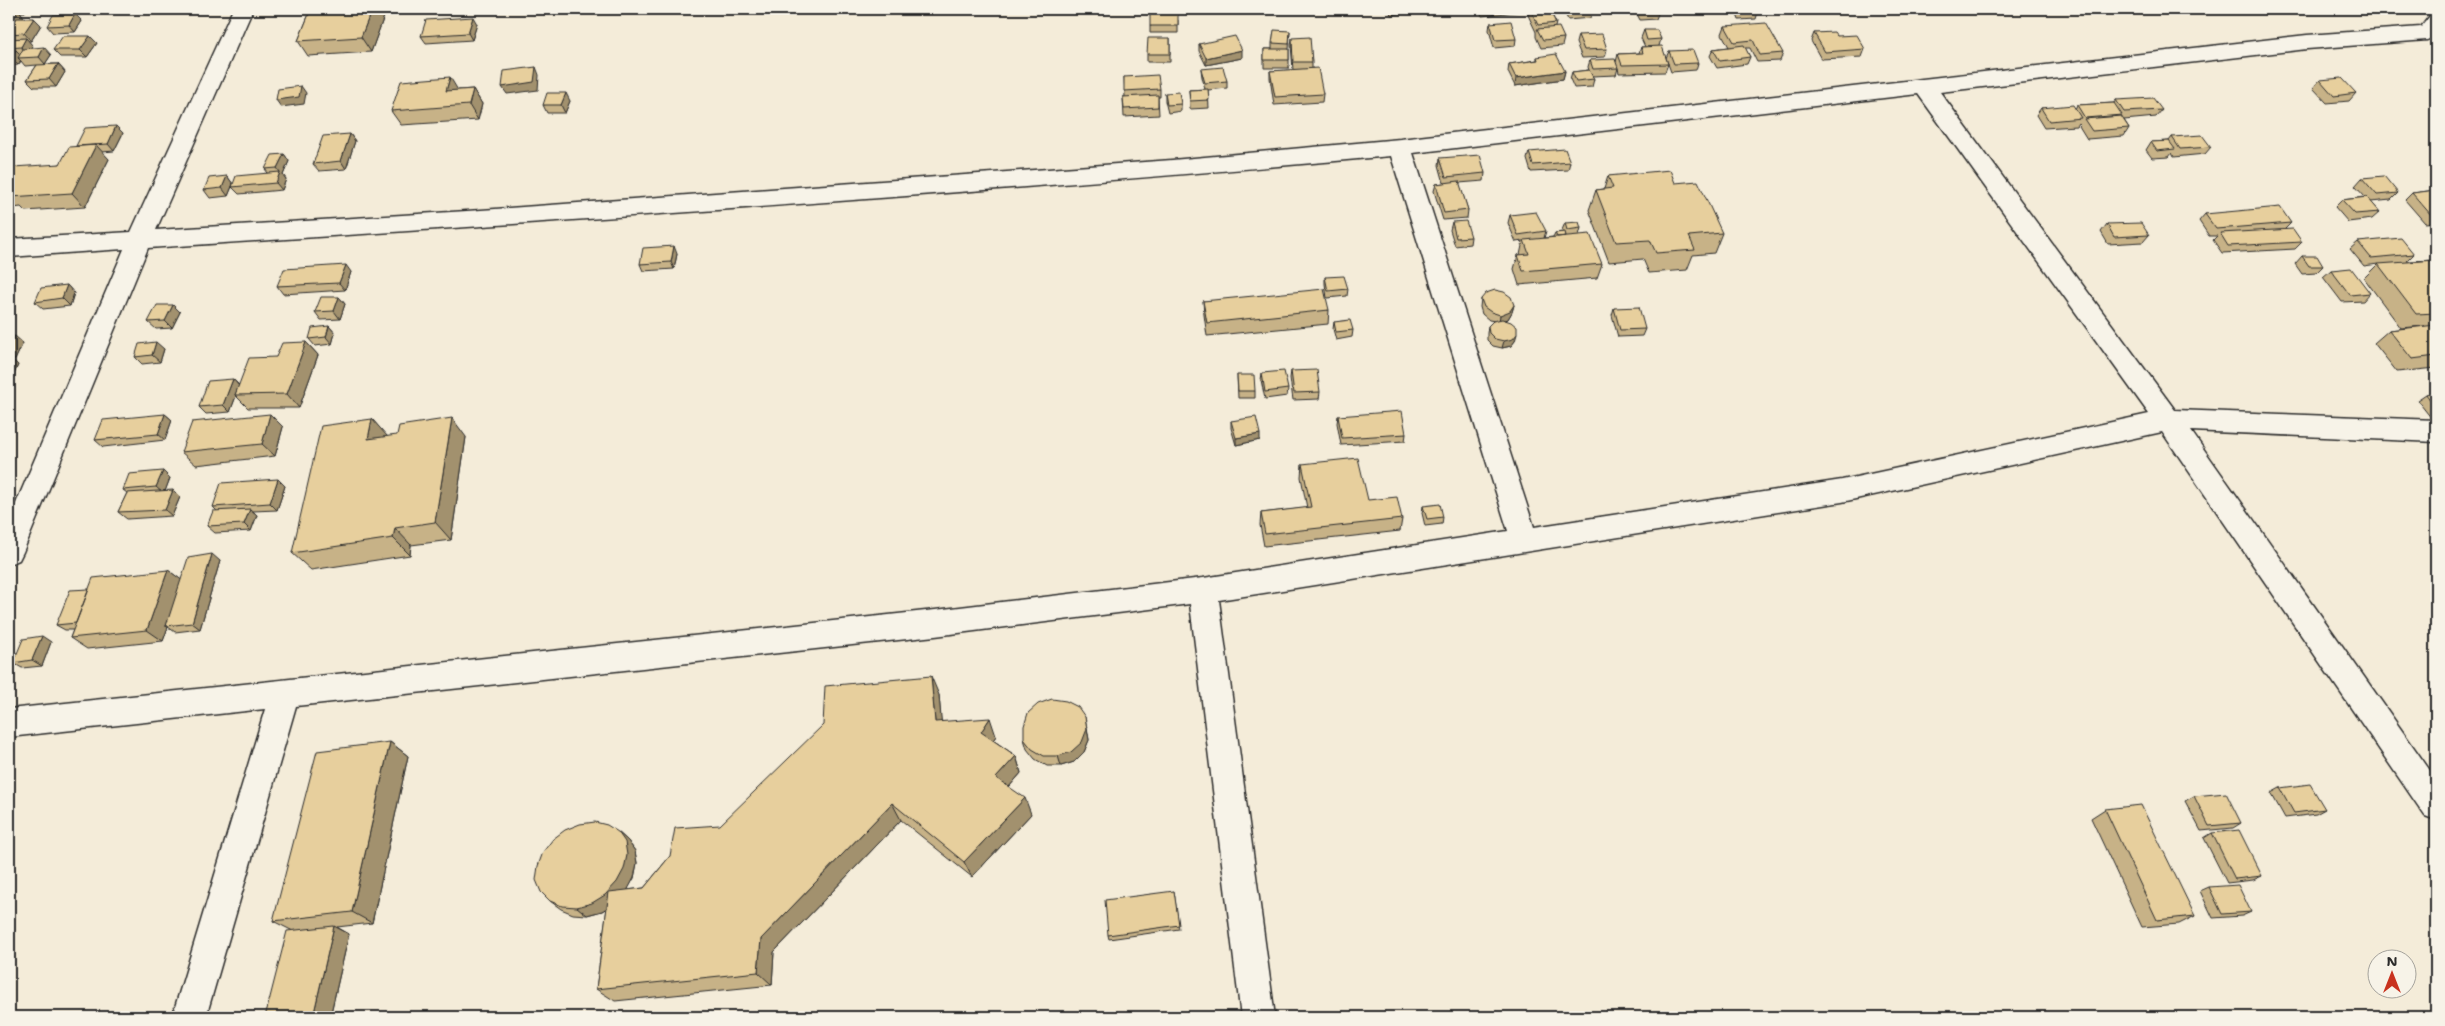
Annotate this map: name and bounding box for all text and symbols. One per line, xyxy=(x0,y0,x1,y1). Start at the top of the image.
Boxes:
north arrow xyxy=(2368,948,2418,998)
text: N xyxy=(2386,952,2398,970)

